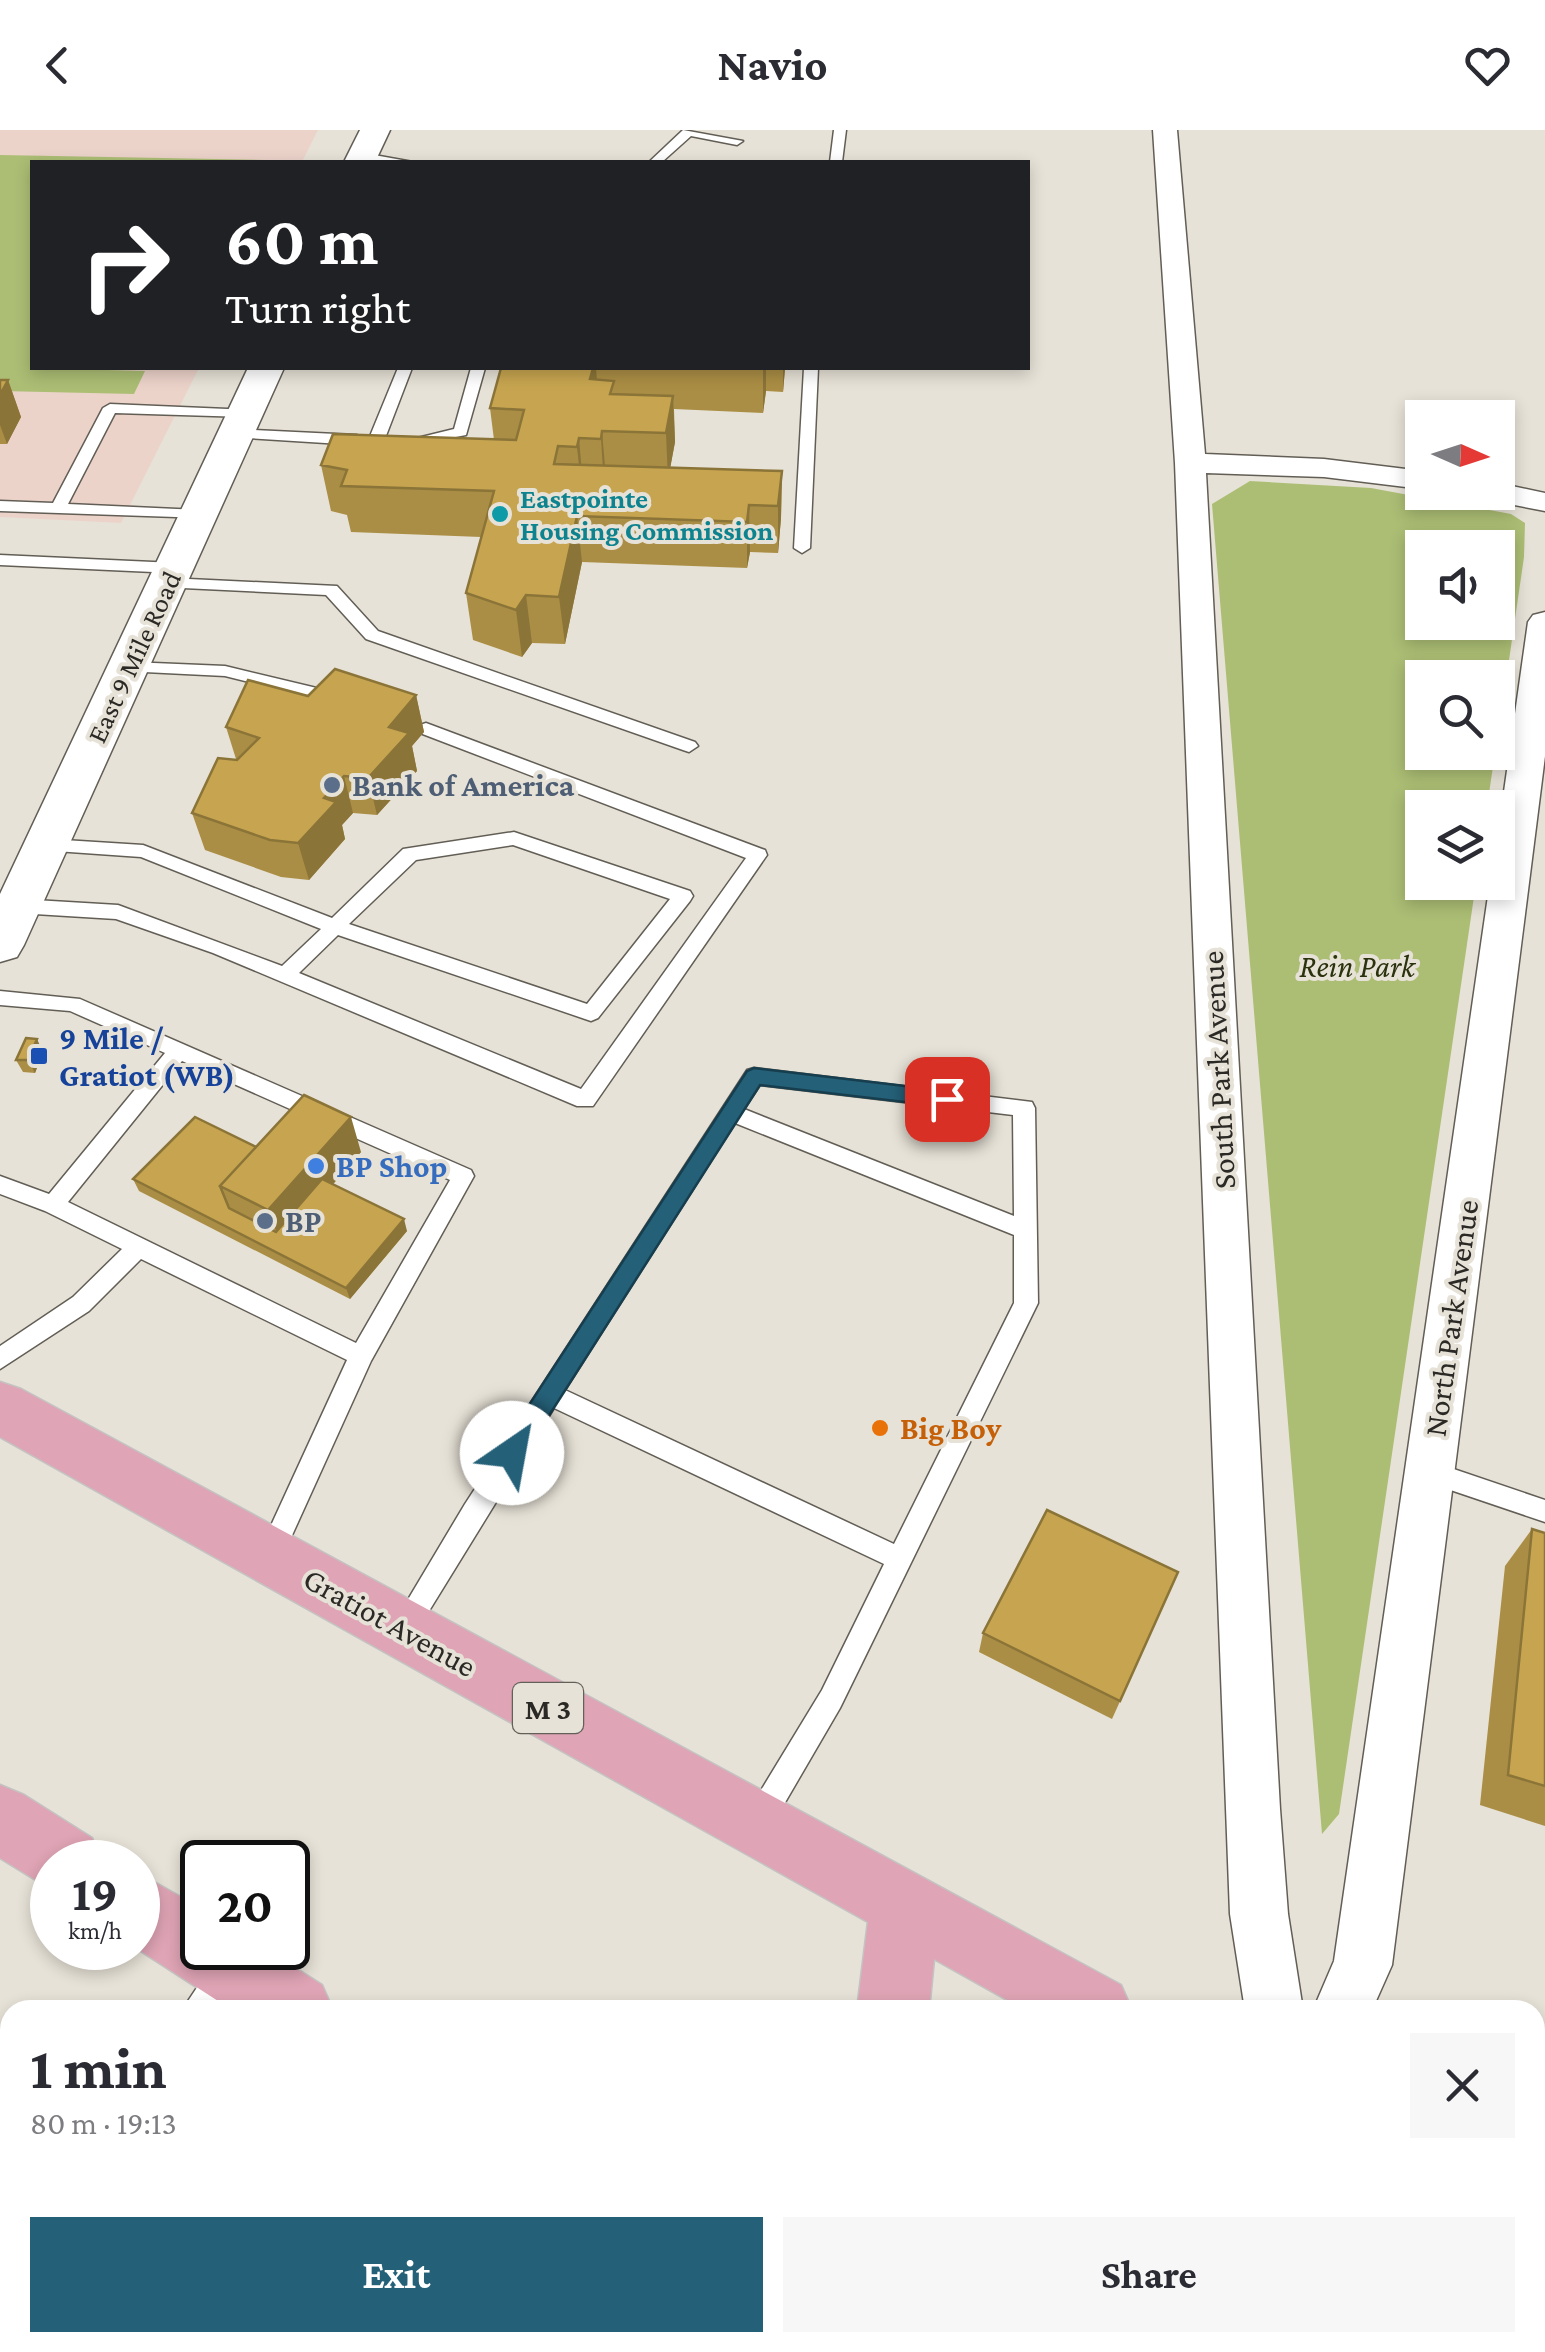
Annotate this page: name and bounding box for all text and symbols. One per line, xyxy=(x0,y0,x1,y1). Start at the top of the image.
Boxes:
icon: back xyxy=(30,38,85,93)
icon: heart xyxy=(1460,38,1515,93)
text: Navio xyxy=(717,40,828,90)
icon: right xyxy=(60,200,190,330)
text: 60 m xyxy=(225,201,378,279)
text: Turn right xyxy=(225,283,410,333)
north arrow xyxy=(1405,400,1515,510)
map controls xyxy=(1405,400,1515,900)
place label: Eastpointe Housing Commission xyxy=(520,483,773,546)
marker: Eastpointe Housing Commission xyxy=(489,503,511,525)
button: sound xyxy=(1405,530,1515,640)
street label: East 9 Mile Road xyxy=(81,566,187,748)
button: search xyxy=(1405,660,1515,770)
place label: Bank of America xyxy=(352,767,575,803)
marker: Bank of America xyxy=(321,774,343,796)
button: layers xyxy=(1405,790,1515,900)
park label: Rein Park xyxy=(1299,948,1417,984)
street label: South Park Avenue xyxy=(1194,950,1242,1190)
place label: 9 Mile / Gratiot (WB) xyxy=(59,1020,235,1094)
marker: 9 Mile / Gratiot (WB) xyxy=(28,1045,50,1067)
pin xyxy=(905,1057,990,1142)
icon: arrive xyxy=(920,1072,975,1127)
place label: BP Shop xyxy=(336,1148,447,1184)
marker: BP Shop xyxy=(305,1155,327,1177)
street label: North Park Avenue xyxy=(1417,1197,1485,1439)
place label: BP xyxy=(285,1203,322,1239)
marker: BP xyxy=(254,1210,276,1232)
position arrow xyxy=(460,1401,564,1505)
place label: Big Boy xyxy=(900,1410,1002,1446)
marker: Big Boy xyxy=(869,1417,891,1439)
street label: Gratiot Avenue xyxy=(298,1560,482,1684)
road number: M 3 xyxy=(513,1683,583,1733)
speed limit sign: 20 xyxy=(180,1840,310,1970)
text: 19 xyxy=(72,1865,118,1921)
text: km/h xyxy=(68,1917,122,1944)
button: close xyxy=(1410,2033,1515,2138)
text: 1 min xyxy=(30,2034,167,2101)
text: 80 m · 19:13 xyxy=(30,2105,177,2141)
button: Exit xyxy=(30,2217,763,2332)
button: Share xyxy=(783,2217,1515,2332)

